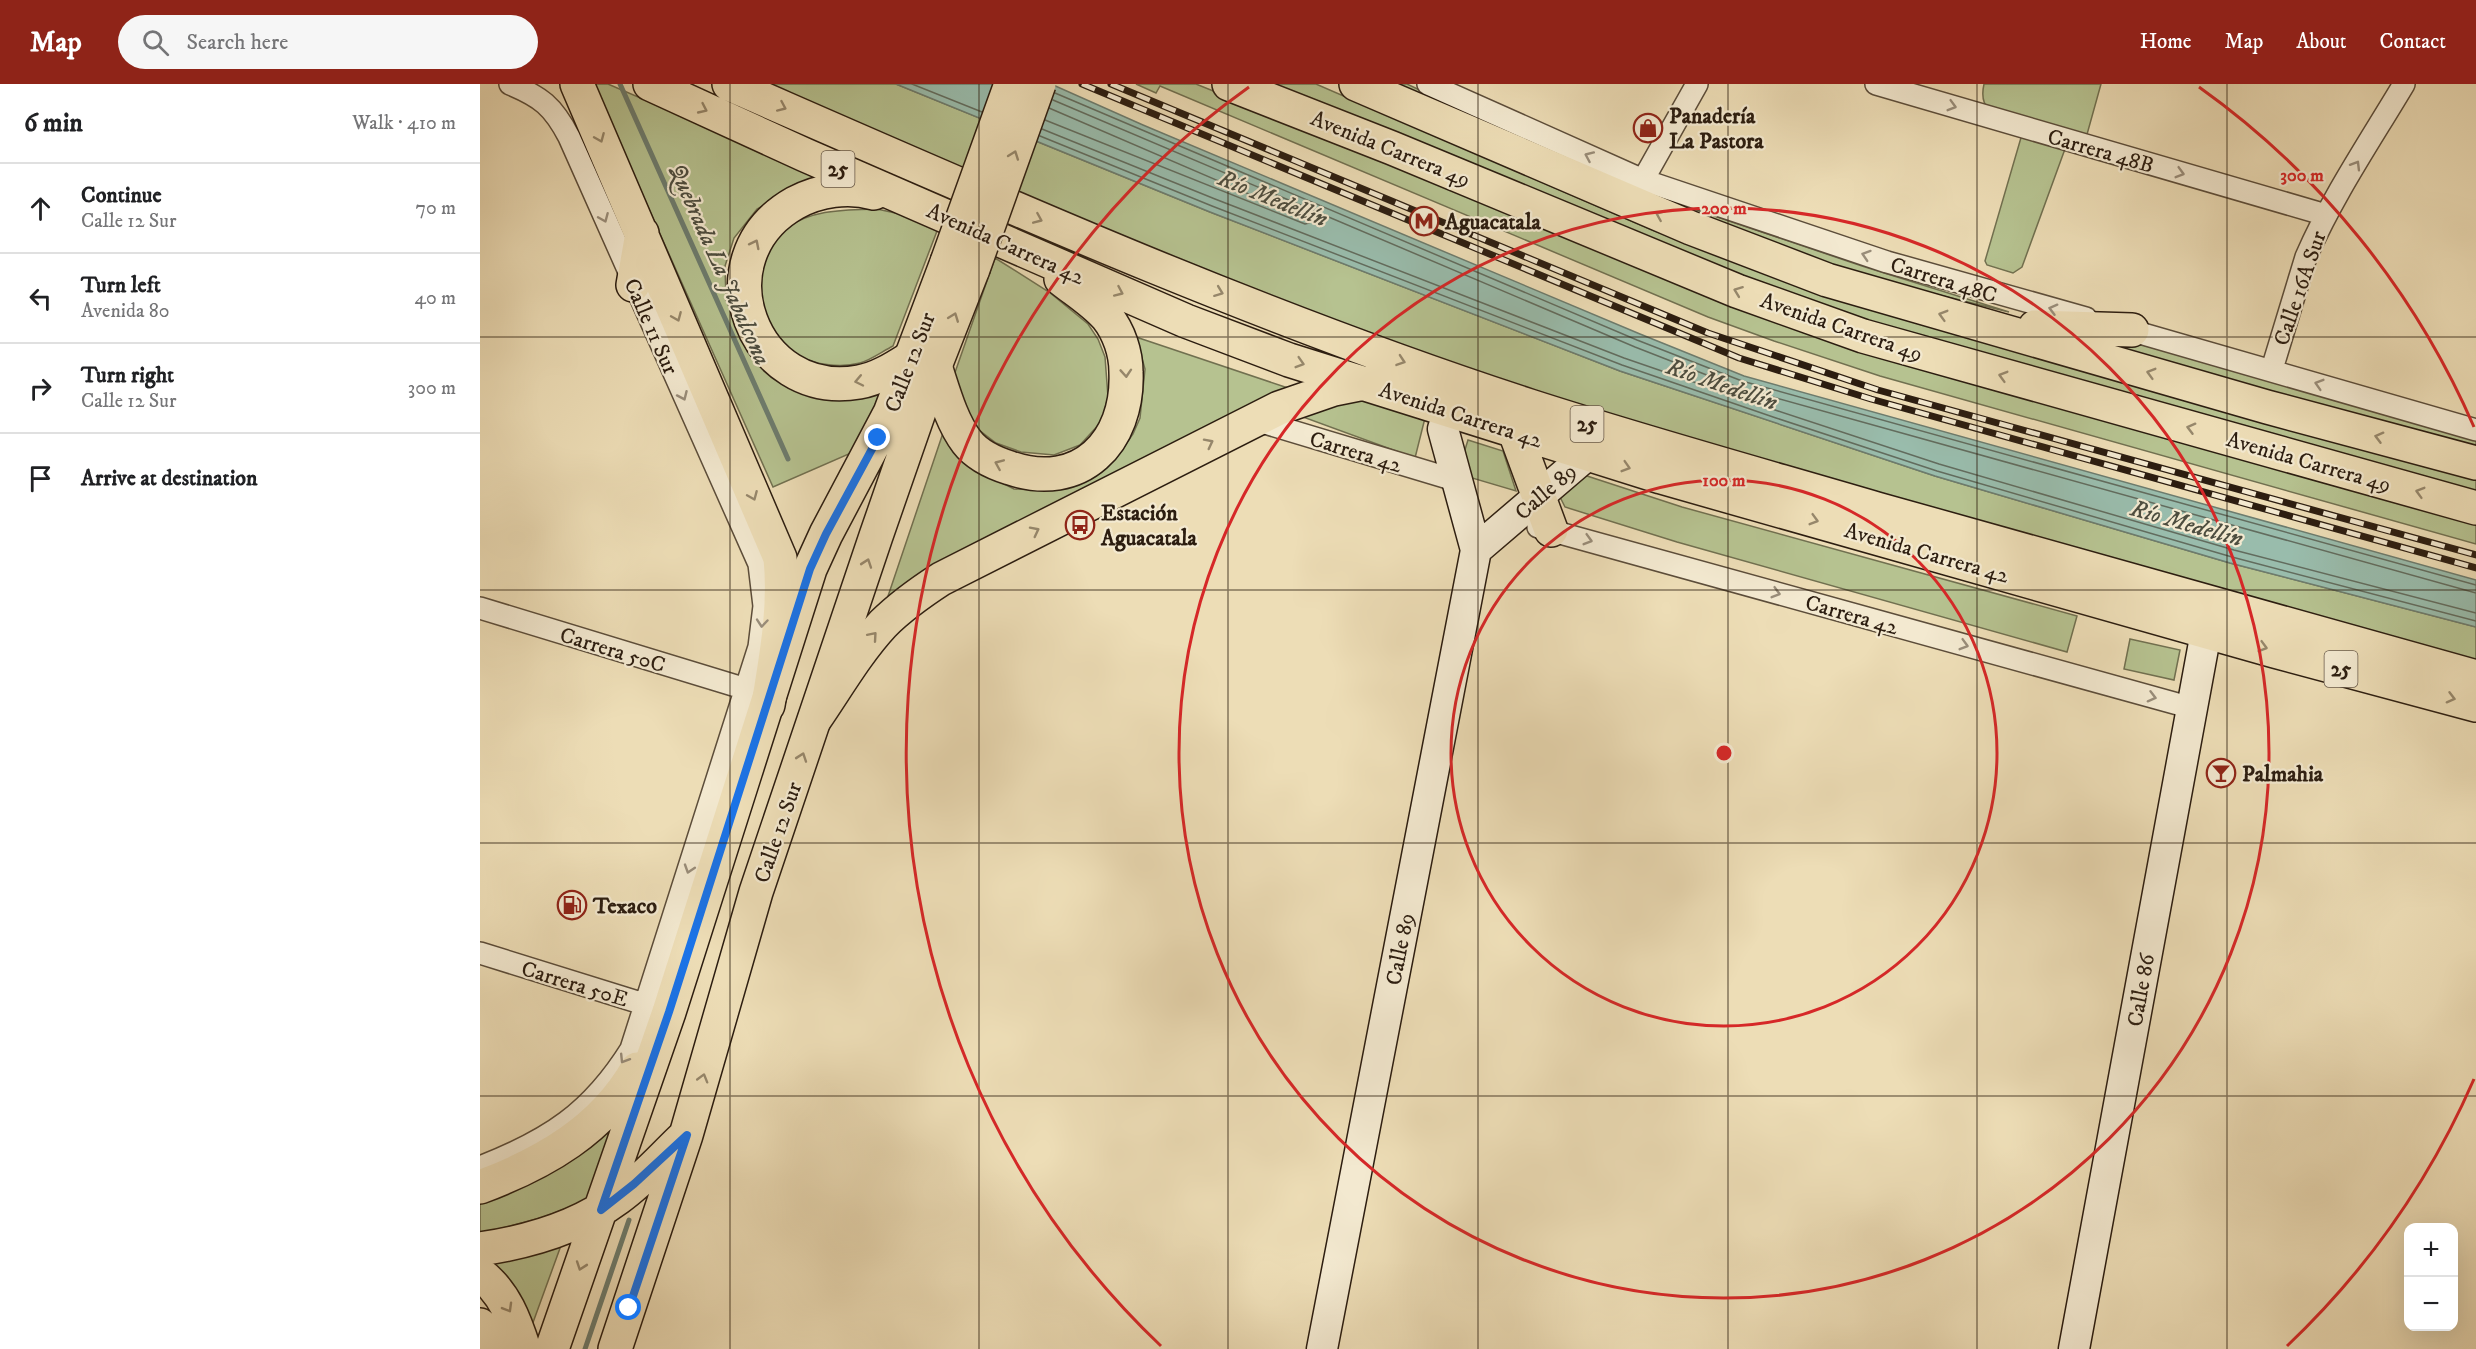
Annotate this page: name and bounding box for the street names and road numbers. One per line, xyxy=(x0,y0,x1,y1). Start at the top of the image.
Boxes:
street label: Avenida Carrera 49 xyxy=(1307,105,1474,194)
street label: Carrera 48B xyxy=(2044,123,2157,179)
road number: 25 xyxy=(822,151,854,187)
street label: Avenida Carrera 42 xyxy=(922,198,1089,291)
street label: Calle 16A Sur xyxy=(2268,227,2333,349)
street label: Carrera 48C xyxy=(1887,251,2000,309)
street label: Calle 11 Sur xyxy=(618,274,684,380)
street label: Avenida Carrera 49 xyxy=(1757,287,1926,368)
street label: Calle 12 Sur xyxy=(879,308,942,416)
street label: Avenida Carrera 42 xyxy=(1376,376,1546,455)
road number: 25 xyxy=(1570,406,1604,442)
street label: Carrera 42 xyxy=(1306,426,1405,479)
street label: Avenida Carrera 49 xyxy=(2223,426,2394,499)
street label: Calle 89 xyxy=(1510,458,1582,526)
street label: Avenida Carrera 42 xyxy=(1841,517,2012,590)
street label: Carrera 42 xyxy=(1802,589,1901,642)
street label: Carrera 50C xyxy=(556,622,669,679)
road number: 25 xyxy=(2324,651,2358,687)
street label: Calle 12 Sur xyxy=(749,778,809,886)
street label: Calle 89 xyxy=(1380,911,1421,988)
street label: Calle 86 xyxy=(2122,950,2161,1029)
street label: Carrera 50E xyxy=(518,955,631,1013)

